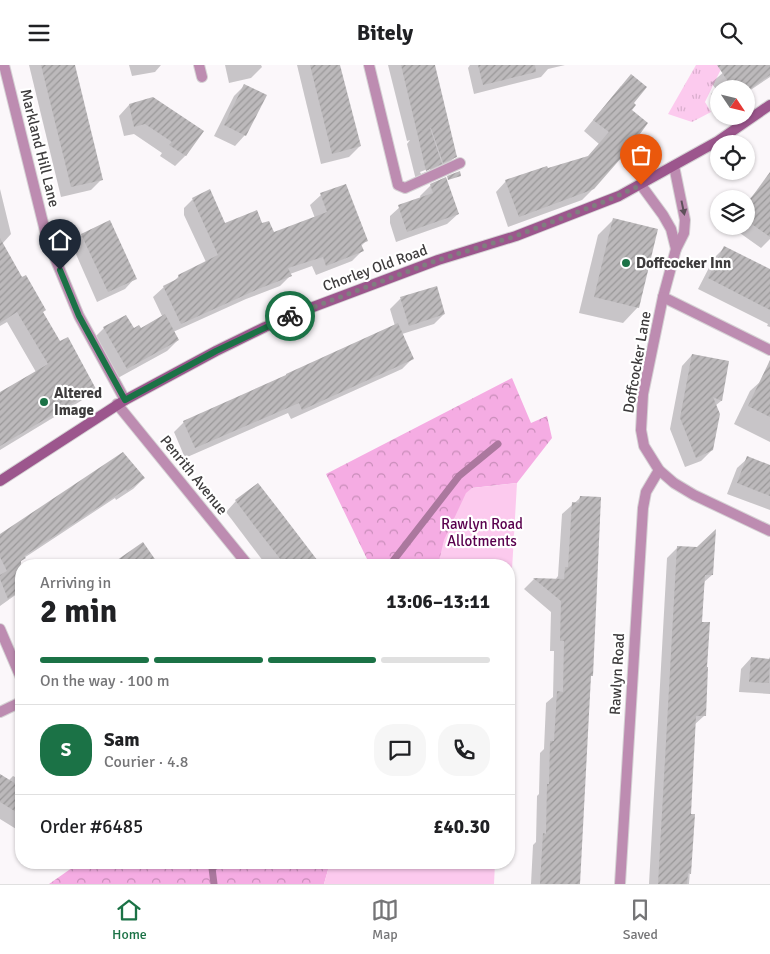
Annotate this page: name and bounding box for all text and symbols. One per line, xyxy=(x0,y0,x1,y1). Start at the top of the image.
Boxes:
icon: menu xyxy=(25,19,53,47)
text: Bitely xyxy=(357,19,413,46)
icon: search xyxy=(717,19,745,47)
north arrow xyxy=(710,80,755,125)
map controls xyxy=(710,80,755,235)
street label: Markland Hill Lane xyxy=(17,87,63,209)
pin xyxy=(620,134,662,185)
button: locate xyxy=(710,135,755,180)
icon: bag xyxy=(627,141,655,169)
button: layers xyxy=(710,190,755,235)
one-way arrow xyxy=(679,200,687,215)
pin xyxy=(39,219,81,270)
icon: home xyxy=(46,226,74,254)
street label: Chorley Old Road xyxy=(320,241,430,295)
place label: Doffcocker Inn xyxy=(636,254,731,272)
marker: Doffcocker Inn xyxy=(620,257,632,269)
courier xyxy=(265,291,315,341)
icon: bike xyxy=(276,302,304,330)
street label: Doffcocker Lane xyxy=(619,310,655,414)
place label: Altered Image xyxy=(54,384,102,419)
marker: Altered Image xyxy=(38,396,50,408)
street label: Penrith Avenue xyxy=(156,432,232,518)
park label: Rawlyn Road Allotments xyxy=(441,515,523,550)
text: Arriving in xyxy=(40,573,111,593)
text: 13:06–13:11 xyxy=(386,590,490,614)
text: 2 min xyxy=(40,592,117,631)
street label: Rawlyn Road xyxy=(606,633,628,715)
text: On the way · 100 m xyxy=(40,671,170,691)
button: chat xyxy=(374,724,426,776)
button: phone xyxy=(438,724,490,776)
text: Sam xyxy=(104,728,140,752)
text: S xyxy=(61,738,71,762)
text: Courier · 4.8 xyxy=(104,752,188,772)
text: Order #6485 xyxy=(40,815,143,839)
text: £40.30 xyxy=(433,815,490,839)
tab: Home xyxy=(112,896,147,943)
tab: Map xyxy=(371,896,399,943)
tab: Saved xyxy=(623,896,658,943)

